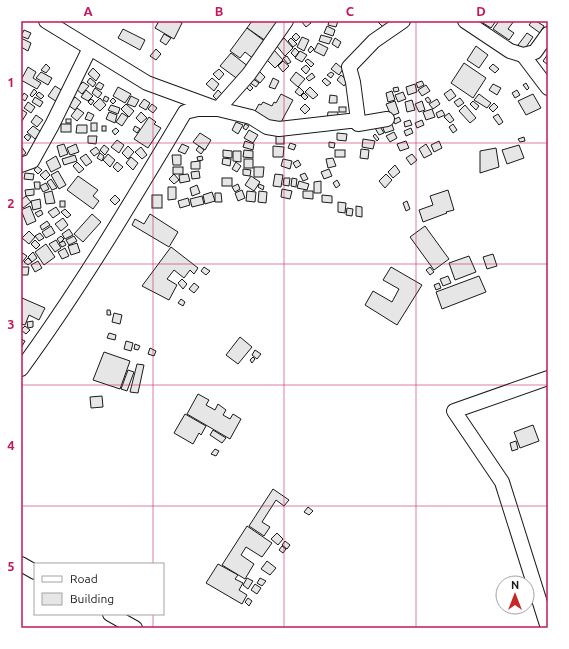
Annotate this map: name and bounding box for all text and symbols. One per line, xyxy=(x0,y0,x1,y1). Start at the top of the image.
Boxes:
text: A xyxy=(83,4,93,18)
text: B xyxy=(215,4,224,18)
text: C xyxy=(346,4,355,18)
text: D xyxy=(476,4,486,18)
text: 1 xyxy=(7,75,15,89)
text: 2 xyxy=(7,196,15,210)
text: 3 xyxy=(7,317,15,331)
text: 4 xyxy=(7,438,15,452)
text: 5 xyxy=(7,559,15,573)
legend xyxy=(34,563,164,615)
text: Road xyxy=(70,572,98,585)
north arrow xyxy=(495,575,535,615)
text: N xyxy=(511,579,519,591)
text: Building xyxy=(70,592,114,605)

